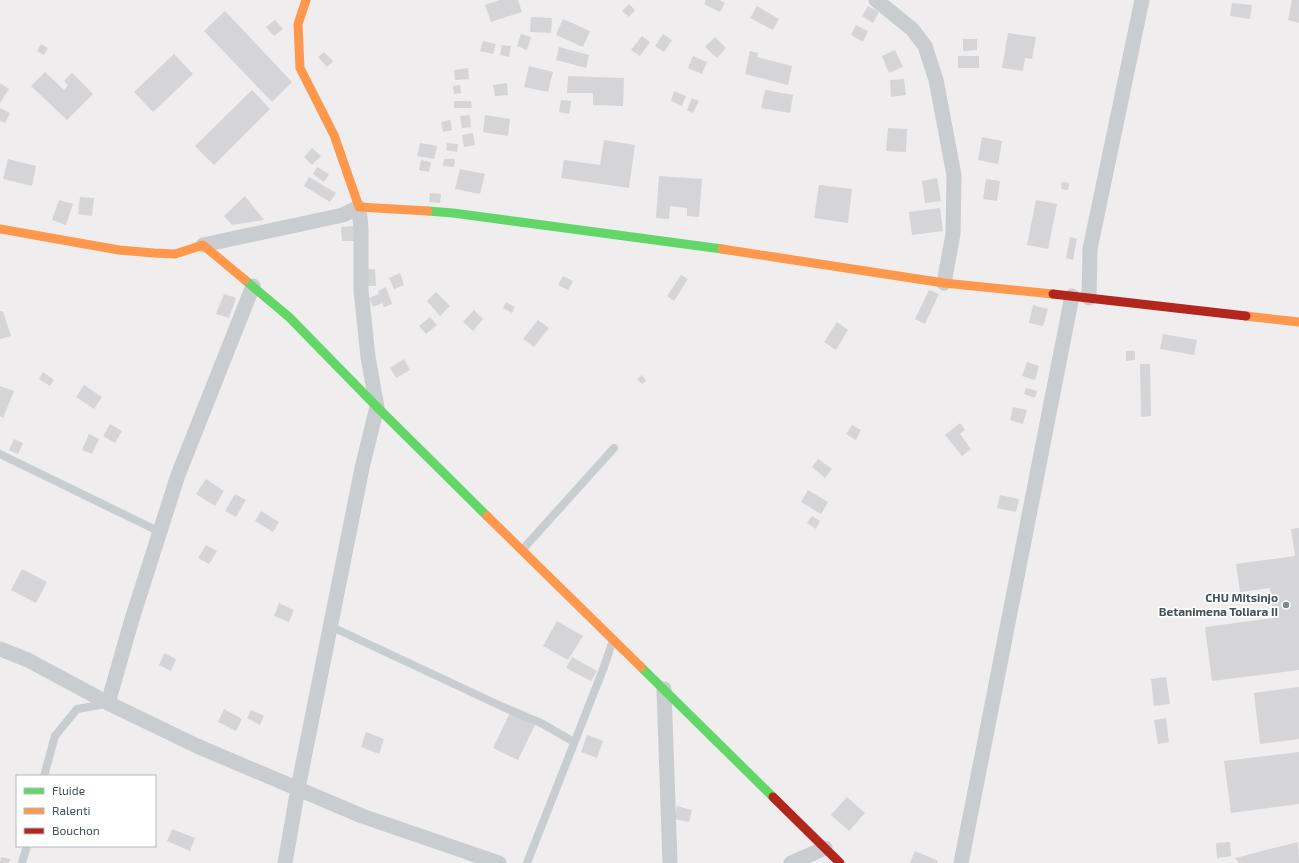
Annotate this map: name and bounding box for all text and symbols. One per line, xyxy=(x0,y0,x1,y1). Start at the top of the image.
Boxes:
place label: CHU Mitsinjo Betanimena Toliara II xyxy=(1159,590,1278,618)
marker: CHU Mitsinjo Betanimena Toliara II xyxy=(1281,600,1291,610)
legend xyxy=(16,775,156,847)
text: Fluide xyxy=(52,783,85,797)
text: Ralenti xyxy=(52,803,91,817)
text: Bouchon xyxy=(52,823,100,837)

